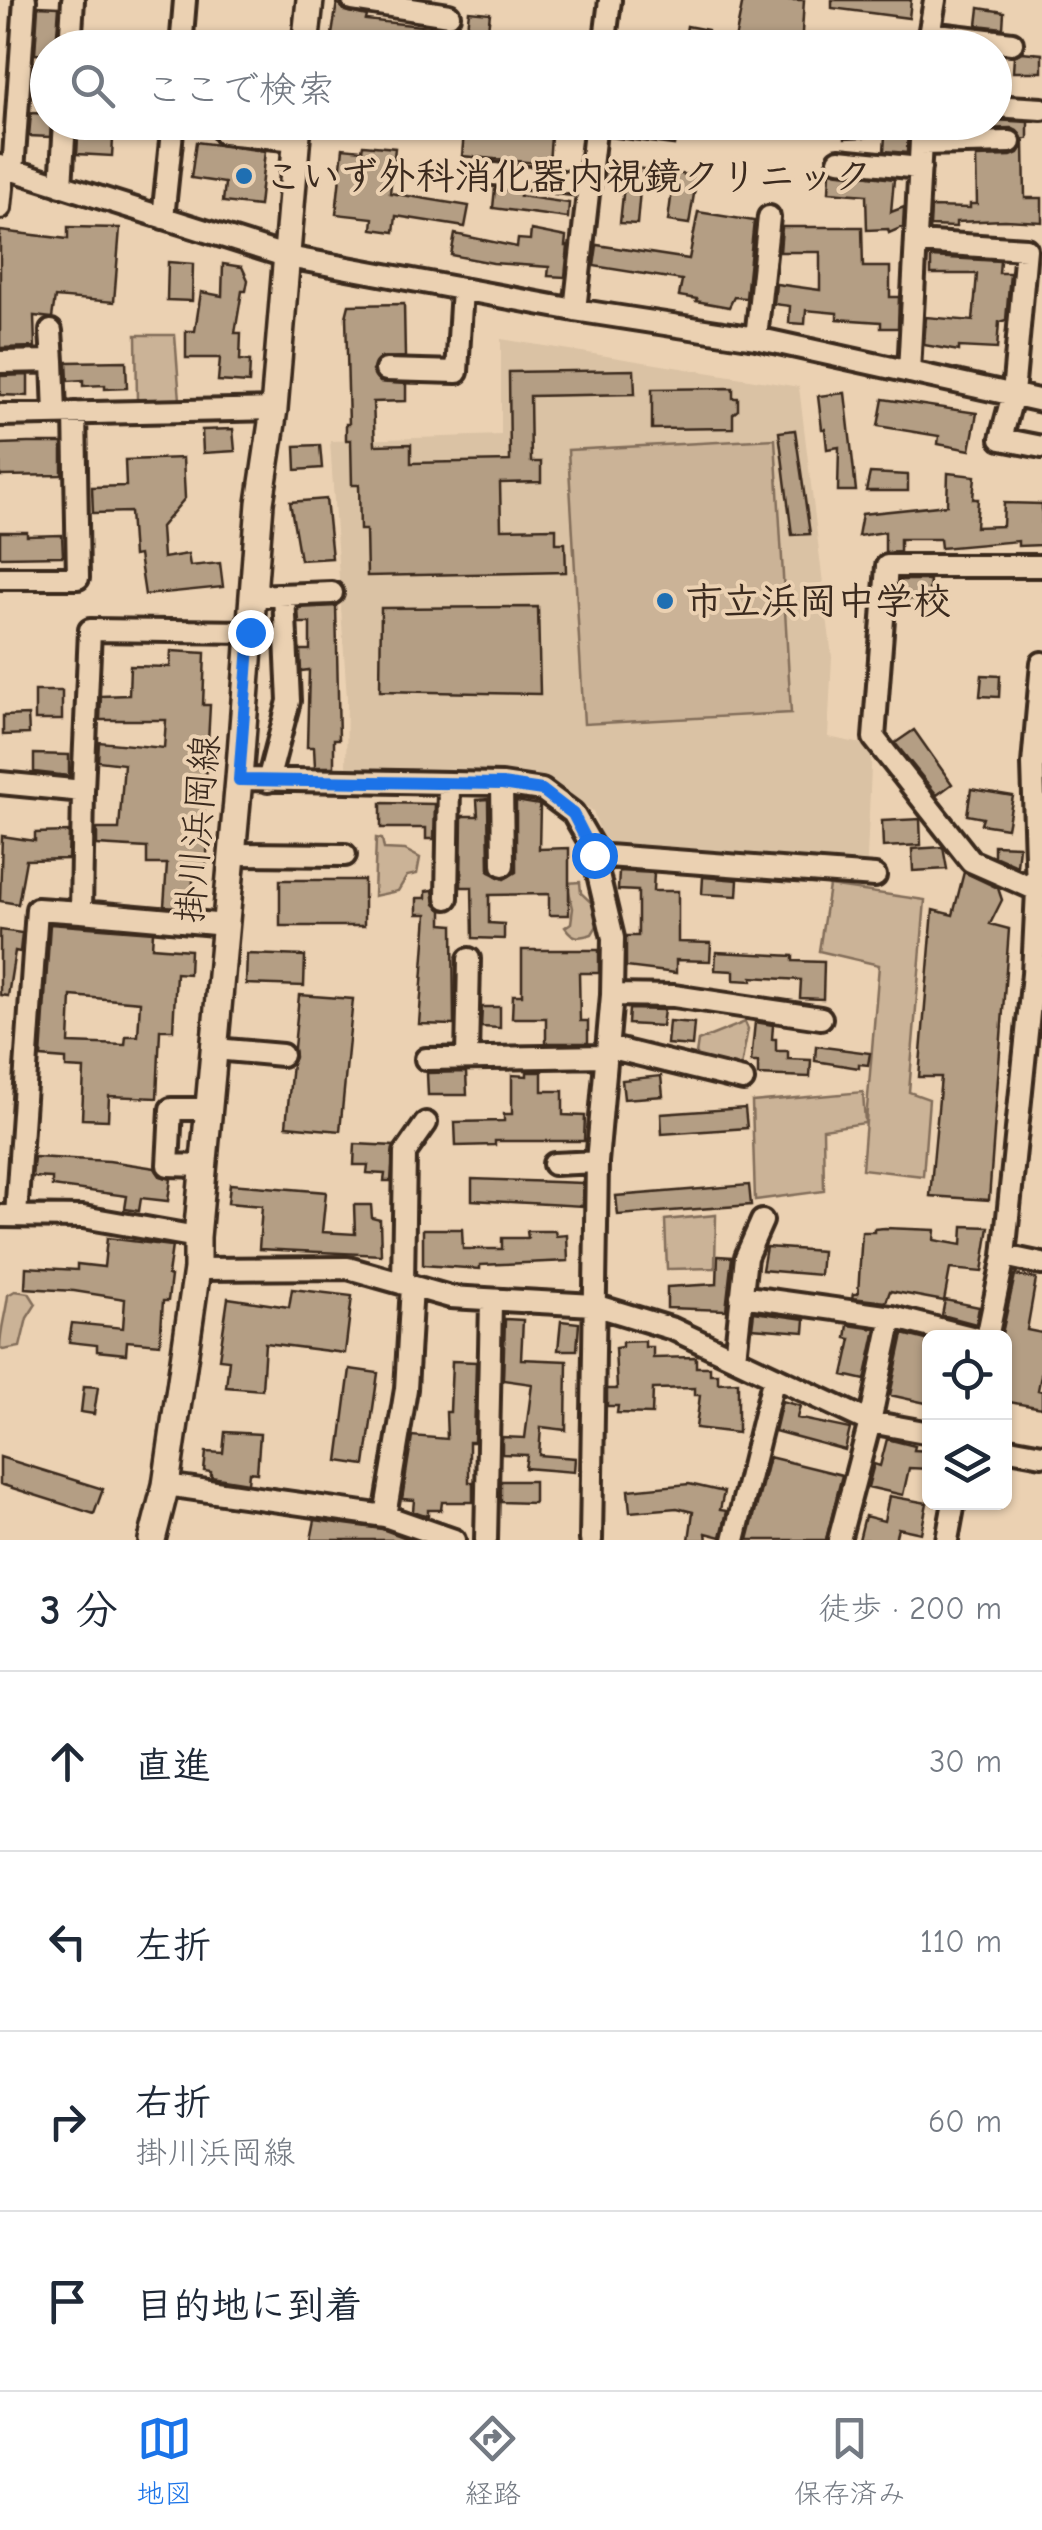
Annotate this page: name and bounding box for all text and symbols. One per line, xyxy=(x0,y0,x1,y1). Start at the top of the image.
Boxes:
search box xyxy=(30,30,1012,140)
icon: search xyxy=(65,58,120,113)
text: ここで検索 xyxy=(145,68,335,112)
place label: こいず外科消化器内視鏡クリニック xyxy=(264,155,872,199)
marker: こいず外科消化器内視鏡クリニック xyxy=(233,165,255,187)
place label: 市立浜岡中学校 xyxy=(685,580,951,624)
marker: 市立浜岡中学校 xyxy=(654,590,676,612)
route end xyxy=(228,610,274,656)
street label: 掛川浜岡線 xyxy=(168,733,228,926)
route start xyxy=(572,833,618,879)
map controls xyxy=(922,1330,1012,1510)
button: locate xyxy=(922,1330,1012,1420)
button: layers xyxy=(922,1420,1012,1510)
text: 3 分 xyxy=(40,1586,118,1635)
text: 徒歩 · 200 m xyxy=(818,1590,1002,1627)
icon: ahead xyxy=(40,1734,95,1789)
text: 30 m xyxy=(929,1743,1002,1780)
text: 直進 xyxy=(135,1744,211,1788)
icon: left xyxy=(40,1914,95,1969)
text: 110 m xyxy=(920,1923,1002,1960)
text: 左折 xyxy=(135,1924,211,1968)
text: 右折 xyxy=(135,2081,211,2125)
icon: right xyxy=(40,2094,95,2149)
text: 60 m xyxy=(928,2103,1002,2140)
text: 掛川浜岡線 xyxy=(135,2134,295,2171)
icon: arrive xyxy=(40,2274,95,2329)
text: 目的地に到着 xyxy=(135,2284,363,2328)
tab: 地図 xyxy=(136,2411,192,2511)
tab: 経路 xyxy=(465,2411,521,2511)
tab: 保存済み xyxy=(794,2411,906,2511)

